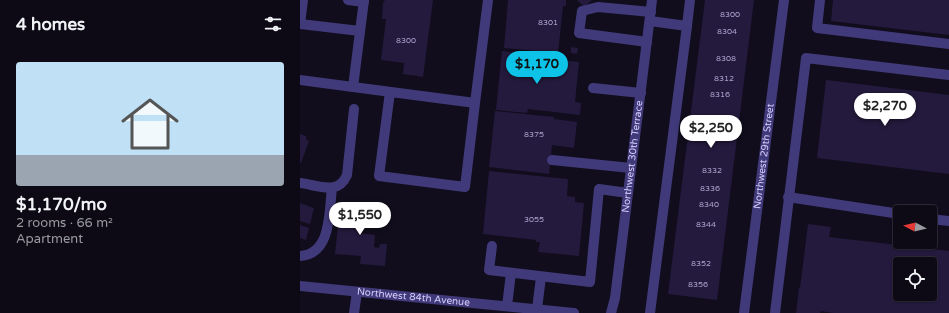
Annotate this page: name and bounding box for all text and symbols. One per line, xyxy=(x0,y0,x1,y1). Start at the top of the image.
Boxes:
house number: 8300 xyxy=(720,10,740,19)
icon: filters xyxy=(262,13,284,35)
text: 4 homes xyxy=(16,14,85,35)
house number: 8301 xyxy=(538,18,558,27)
house number: 8304 xyxy=(717,27,737,36)
house number: 8300 xyxy=(396,36,416,45)
pin: $1,170 xyxy=(504,51,570,85)
house number: 8308 xyxy=(716,54,736,63)
text: $1,170 xyxy=(515,56,559,72)
house number: 8312 xyxy=(714,74,734,83)
icon: home xyxy=(114,88,186,160)
house number: 8316 xyxy=(710,90,730,99)
pin: $2,270 xyxy=(852,93,918,127)
text: $2,270 xyxy=(863,98,907,114)
street label: Northwest 30th Terrace xyxy=(620,100,646,213)
street label: Northwest 29th Street xyxy=(751,103,777,210)
pin: $2,250 xyxy=(678,115,744,149)
text: $2,250 xyxy=(689,120,733,136)
house number: 8375 xyxy=(524,130,544,139)
house number: 8332 xyxy=(702,166,722,175)
house number: 8336 xyxy=(700,184,720,193)
text: $1,170/mo xyxy=(16,194,107,215)
house number: 8340 xyxy=(699,200,719,209)
pin: $1,550 xyxy=(327,202,393,236)
north arrow xyxy=(893,205,937,249)
map controls xyxy=(893,205,937,301)
text: $1,550 xyxy=(338,207,382,223)
text: 2 rooms · 66 m² xyxy=(16,215,113,231)
house number: 3055 xyxy=(524,215,544,224)
house number: 8344 xyxy=(696,220,716,229)
text: Apartment xyxy=(16,231,83,247)
button: locate xyxy=(893,257,937,301)
house number: 8352 xyxy=(691,259,711,268)
house number: 8356 xyxy=(688,280,708,289)
street label: Northwest 84th Avenue xyxy=(356,286,471,309)

